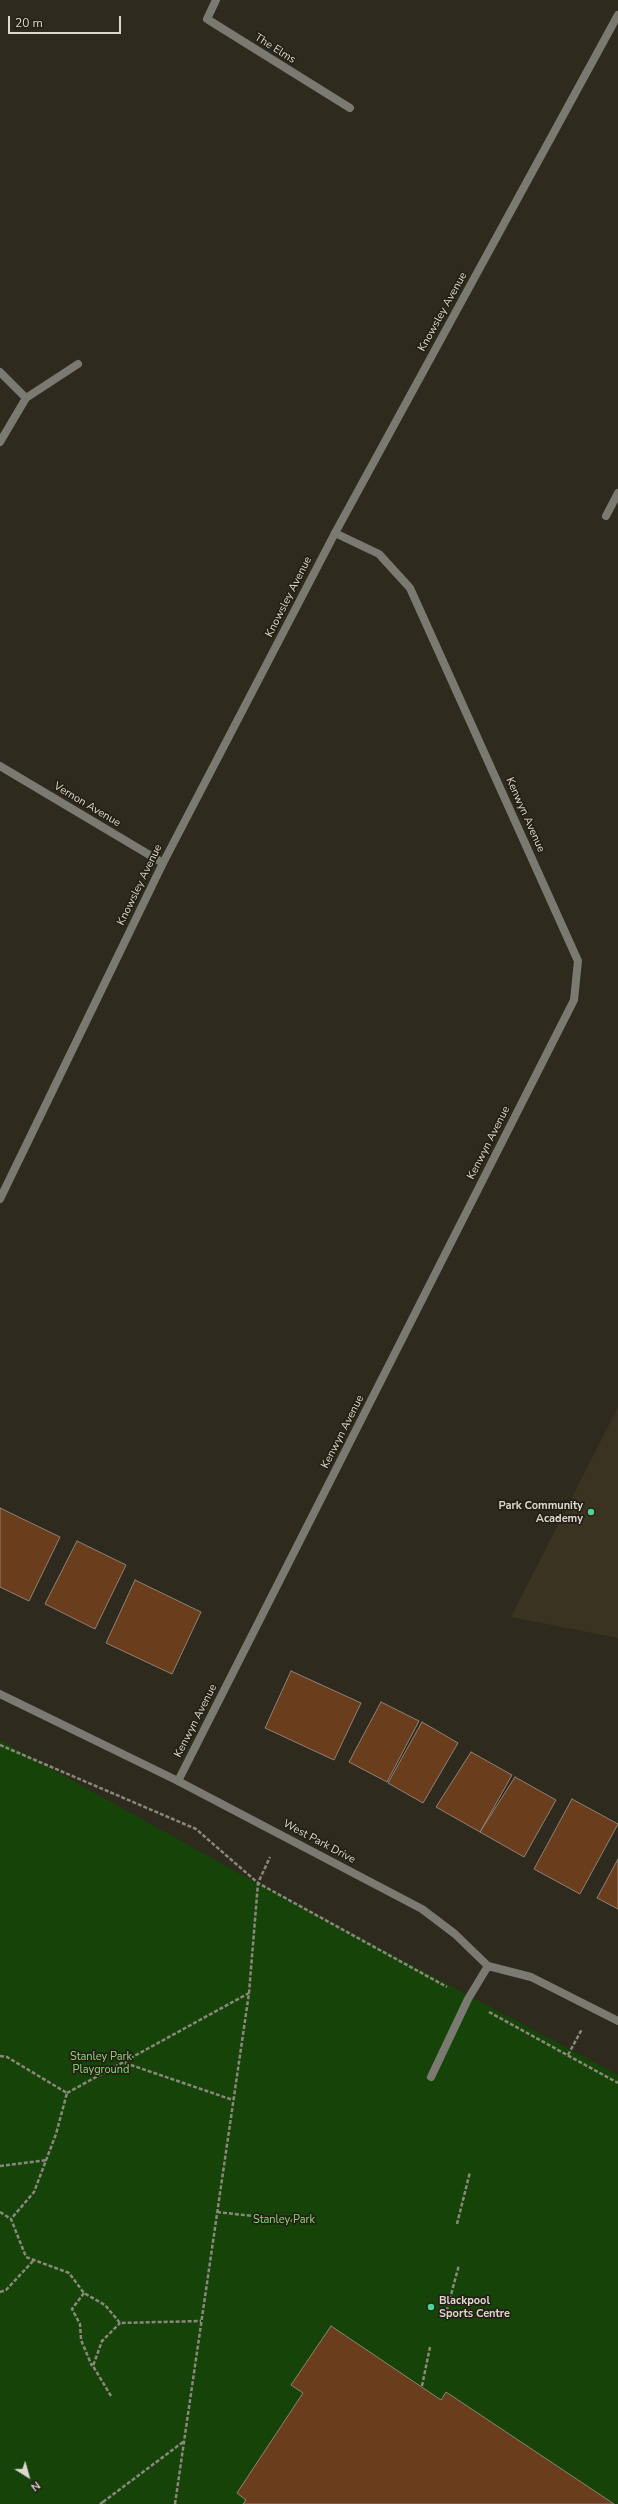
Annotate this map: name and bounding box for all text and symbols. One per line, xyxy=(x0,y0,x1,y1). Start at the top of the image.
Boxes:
scale bar xyxy=(10,8,123,34)
text: 20 m xyxy=(15,15,43,31)
street label: The Elms xyxy=(252,31,298,67)
street label: Knowsley Avenue xyxy=(416,270,470,354)
street label: Knowsley Avenue xyxy=(263,555,315,639)
street label: Kenwyn Avenue xyxy=(503,776,547,854)
street label: Vernon Avenue xyxy=(51,780,123,830)
street label: Knowsley Avenue xyxy=(115,842,165,928)
street label: Kenwyn Avenue xyxy=(465,1104,513,1182)
street label: Kenwyn Avenue xyxy=(319,1393,367,1471)
place label: Park Community Academy xyxy=(498,1499,583,1525)
marker: Park Community Academy xyxy=(586,1507,596,1517)
street label: Kenwyn Avenue xyxy=(172,1682,220,1760)
street label: West Park Drive xyxy=(281,1817,357,1867)
park label: Stanley Park Playground xyxy=(70,2050,132,2076)
park label: Stanley Park xyxy=(253,2213,315,2227)
place label: Blackpool Sports Centre xyxy=(439,2294,510,2320)
marker: Blackpool Sports Centre xyxy=(426,2302,436,2312)
north arrow xyxy=(8,2456,48,2496)
text: N xyxy=(28,2478,43,2494)

